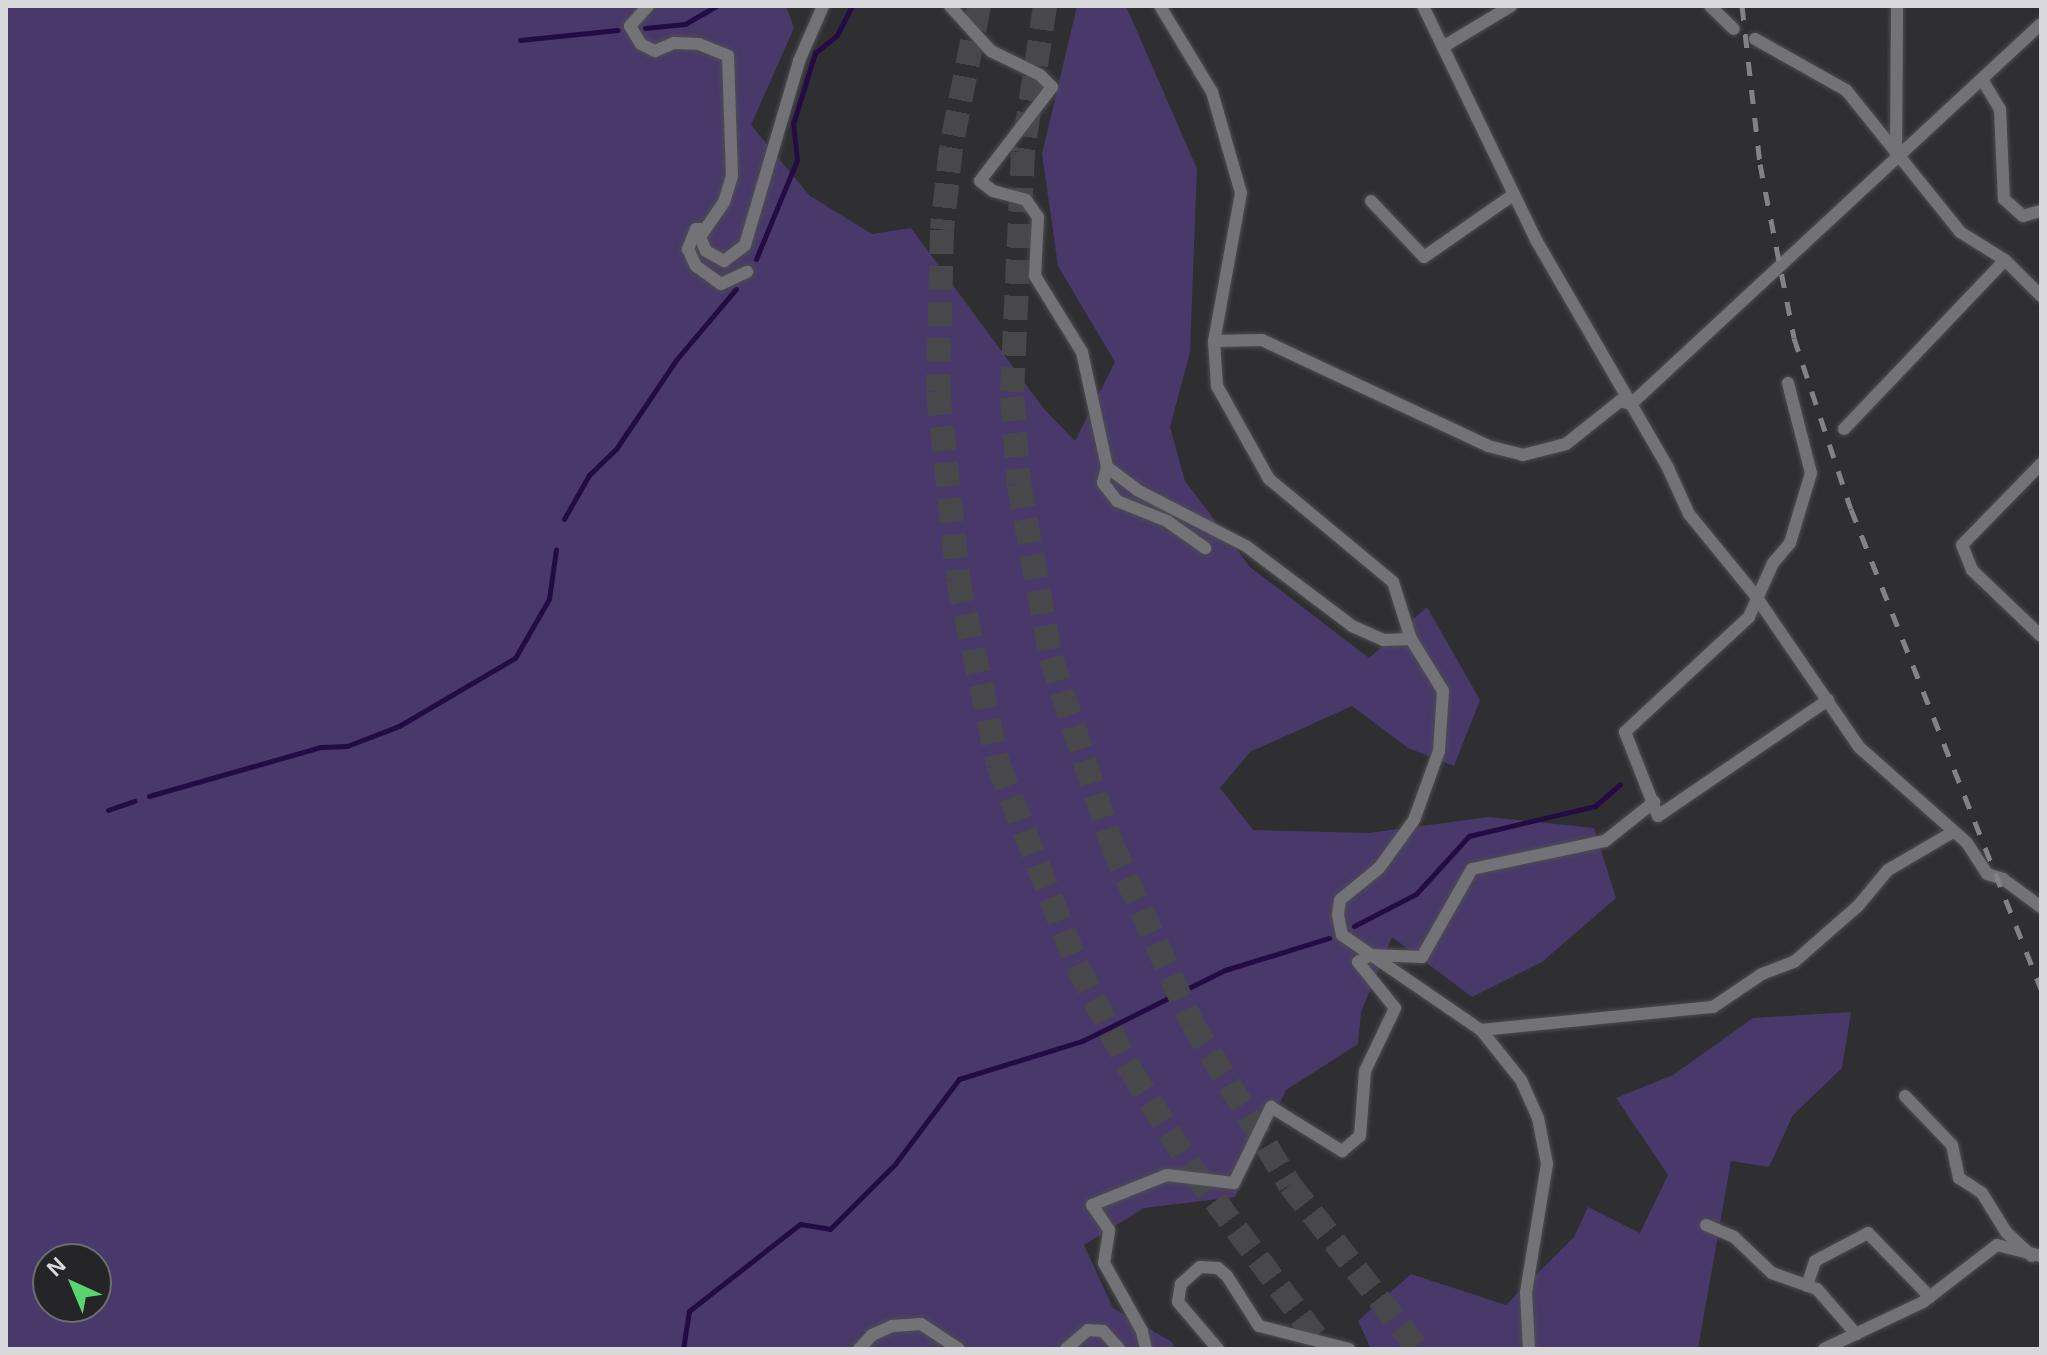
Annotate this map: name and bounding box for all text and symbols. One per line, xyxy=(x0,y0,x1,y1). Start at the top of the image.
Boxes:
north arrow xyxy=(32,1243,112,1323)
text: N xyxy=(42,1252,71,1281)

